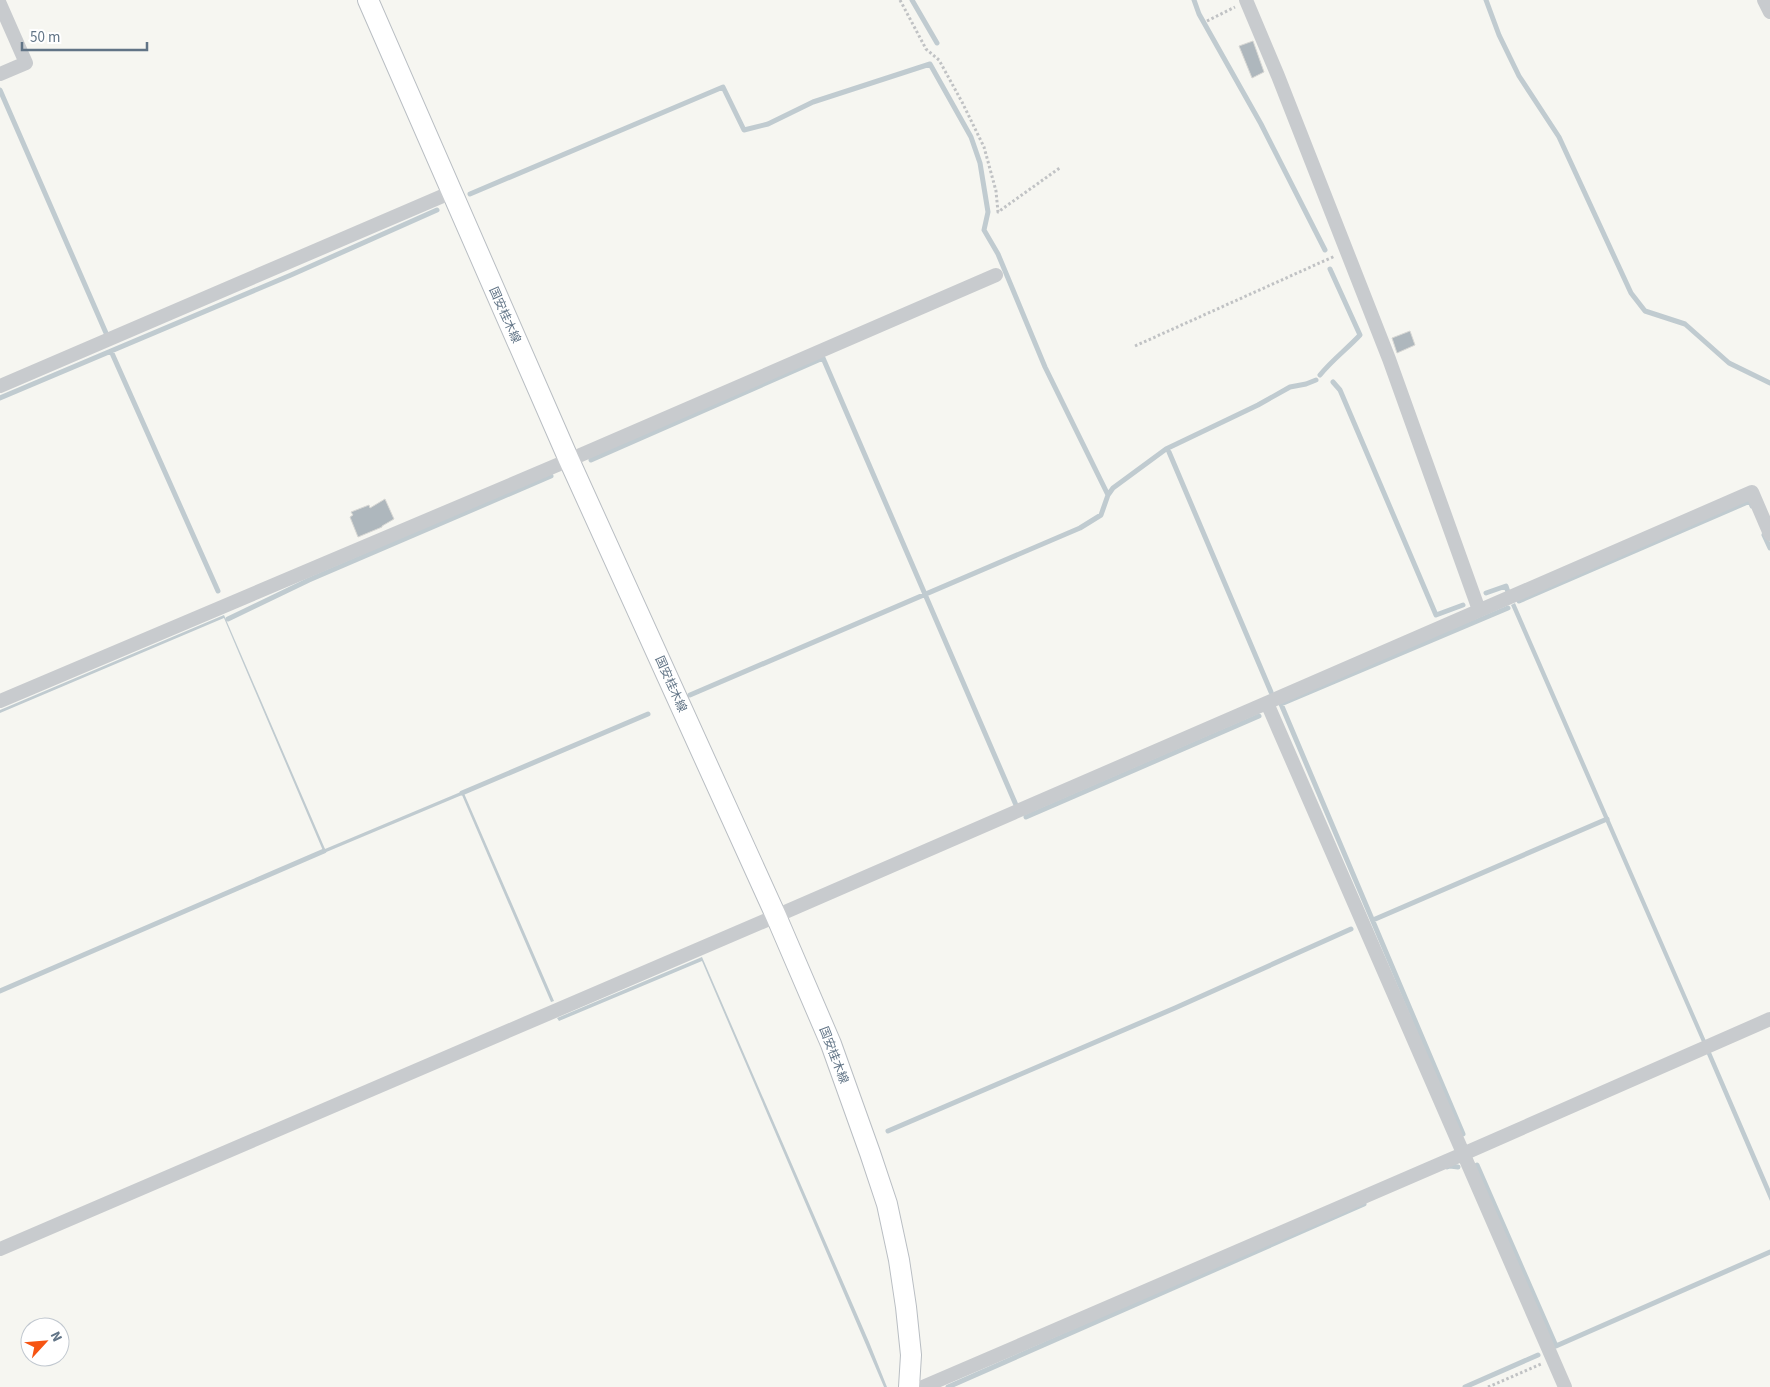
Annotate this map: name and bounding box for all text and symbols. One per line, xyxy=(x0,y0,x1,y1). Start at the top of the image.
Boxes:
scale bar xyxy=(22,20,148,52)
text: 50 m xyxy=(30,27,60,48)
street label: 国安桂木線 xyxy=(485,284,525,346)
street label: 国安桂木線 xyxy=(651,653,691,715)
street label: 国安桂木線 xyxy=(815,1024,852,1086)
north arrow xyxy=(20,1317,70,1367)
text: N xyxy=(45,1328,67,1345)

